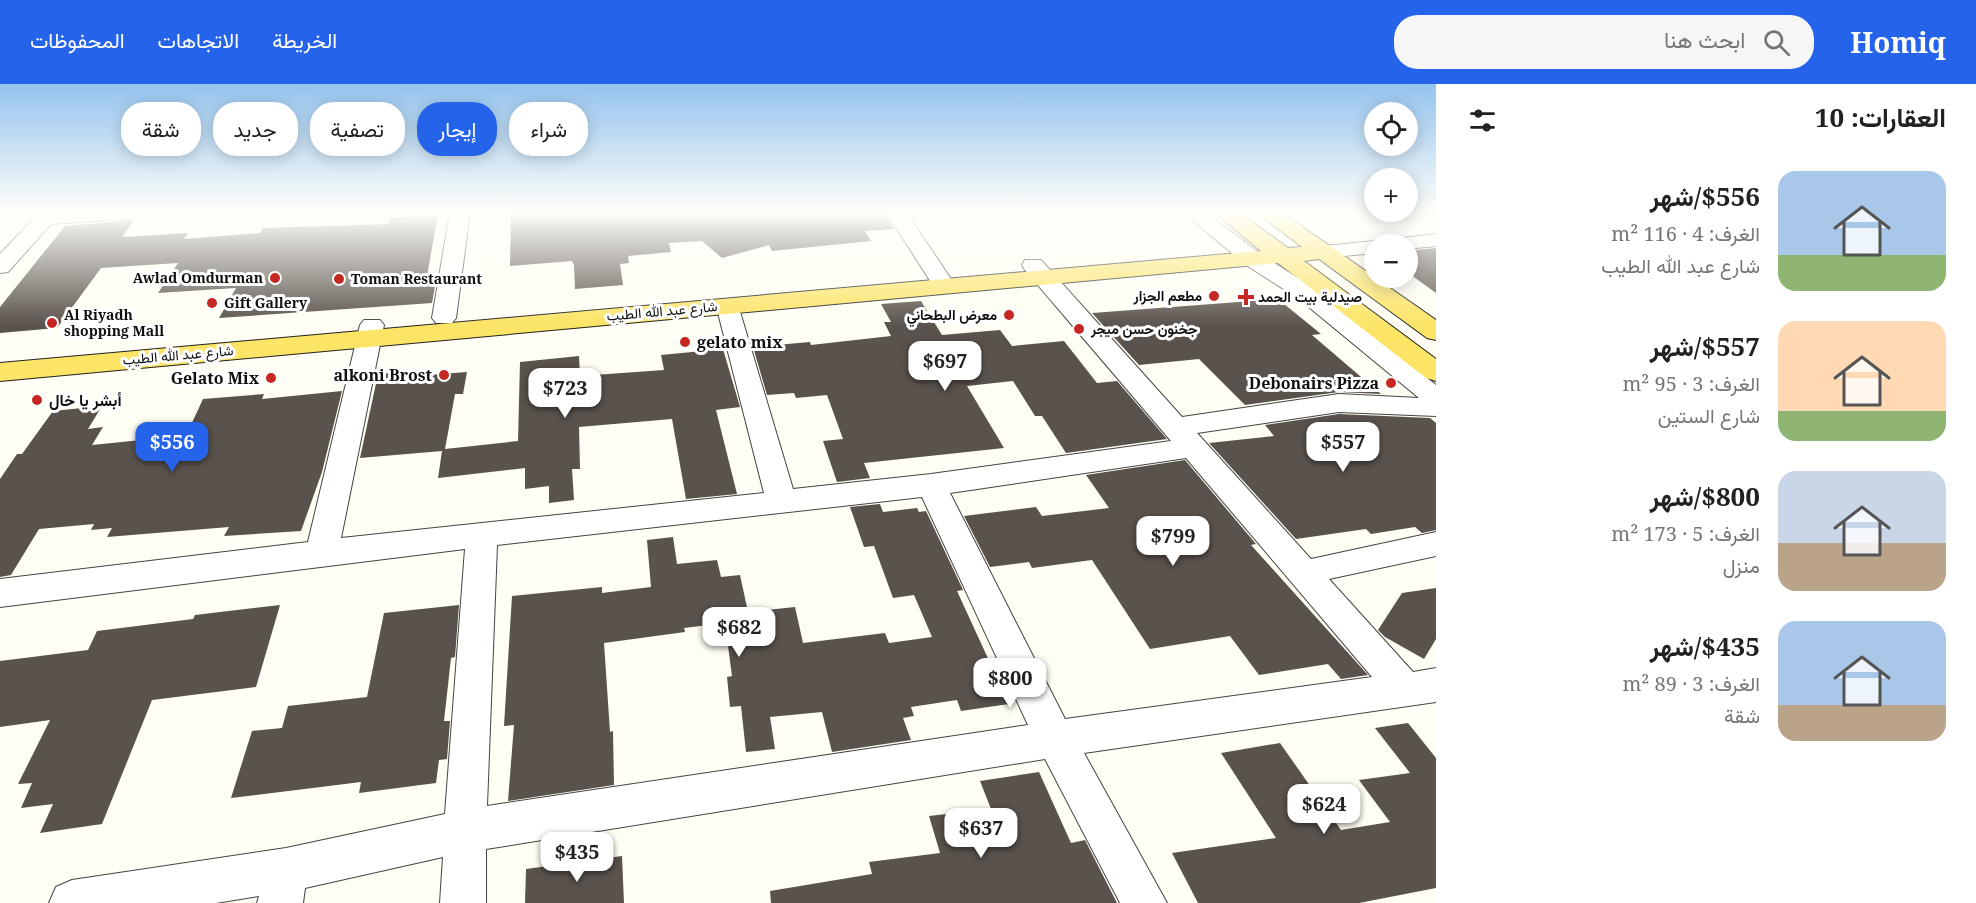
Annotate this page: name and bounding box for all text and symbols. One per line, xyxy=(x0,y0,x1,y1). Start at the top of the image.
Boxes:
search box xyxy=(1394,15,1814,69)
text: Homiq xyxy=(1850,23,1946,61)
text: ابحث هنا xyxy=(1664,24,1745,54)
text: المحفوظات xyxy=(30,26,125,54)
text: الاتجاهات xyxy=(158,26,239,54)
text: الخريطة xyxy=(272,26,337,54)
icon: search xyxy=(1760,26,1793,59)
text: العقارات: 10 xyxy=(1815,99,1946,135)
chip: شقة xyxy=(121,102,201,156)
chip: جديد xyxy=(213,102,298,156)
chip: تصفية xyxy=(310,102,405,156)
chip: إيجار xyxy=(417,102,497,156)
chip: شراء xyxy=(509,102,588,156)
map controls xyxy=(1364,102,1418,288)
button: locate xyxy=(1364,102,1418,156)
icon: filters xyxy=(1466,104,1499,137)
button: + xyxy=(1364,168,1418,222)
text: $556/شهر xyxy=(1650,178,1760,214)
icon: home xyxy=(1826,195,1898,267)
text: الغرف: 4 · 116 m² xyxy=(1611,220,1760,247)
button: − xyxy=(1364,234,1418,288)
text: شارع عبد الله الطيب xyxy=(1601,252,1760,279)
place label: Awlad Omdurman xyxy=(133,268,263,287)
place label: Toman Restaurant xyxy=(351,269,482,288)
marker: Awlad Omdurman xyxy=(268,271,282,285)
marker: Toman Restaurant xyxy=(332,272,346,286)
place label: مطعم الجزار xyxy=(1133,286,1202,305)
place label: صيدلية بيت الحمد xyxy=(1258,287,1362,306)
marker: مطعم الجزار xyxy=(1207,289,1221,303)
marker: صيدلية بيت الحمد xyxy=(1239,290,1253,304)
place label: Gift Gallery xyxy=(224,293,308,312)
marker: Gift Gallery xyxy=(205,296,219,310)
street label: شارع عبد الله الطيب xyxy=(606,296,718,327)
place label: Al Riyadh shopping Mall xyxy=(64,305,164,340)
place label: معرض البطحاني xyxy=(907,305,997,327)
marker: معرض البطحاني xyxy=(1002,308,1016,322)
marker: Al Riyadh shopping Mall xyxy=(45,316,59,330)
place label: جخنون حسن ميجر xyxy=(1090,319,1198,338)
marker: جخنون حسن ميجر xyxy=(1072,322,1086,336)
text: $557/شهر xyxy=(1650,328,1760,364)
place label: gelato mix xyxy=(697,331,783,353)
marker: gelato mix xyxy=(678,335,692,349)
street label: شارع عبد الله الطيب xyxy=(122,340,234,371)
pin: $697 xyxy=(909,341,981,392)
icon: home xyxy=(1826,345,1898,417)
text: $697 xyxy=(922,347,968,374)
place label: alkoni Brost xyxy=(333,364,433,386)
place label: Gelato Mix xyxy=(171,367,260,389)
marker: alkoni Brost xyxy=(437,368,451,382)
pin: $723 xyxy=(529,368,601,419)
text: الغرف: 3 · 95 m² xyxy=(1622,370,1760,397)
marker: Gelato Mix xyxy=(264,371,278,385)
place label: Debonairs Pizza xyxy=(1249,372,1379,394)
text: $723 xyxy=(542,374,588,401)
marker: Debonairs Pizza xyxy=(1384,376,1398,390)
place label: أبشر يا خال xyxy=(49,389,122,411)
marker: أبشر يا خال xyxy=(30,393,44,407)
text: شارع الستين xyxy=(1658,402,1760,429)
pin: $556 xyxy=(136,422,208,473)
pin: $557 xyxy=(1307,422,1379,473)
text: $556 xyxy=(149,428,195,455)
text: $557 xyxy=(1320,428,1366,455)
text: $800/شهر xyxy=(1650,478,1760,514)
icon: home xyxy=(1826,495,1898,567)
pin: $799 xyxy=(1137,516,1209,567)
text: الغرف: 5 · 173 m² xyxy=(1611,520,1760,547)
text: $799 xyxy=(1150,522,1196,549)
text: منزل xyxy=(1723,552,1760,579)
pin: $682 xyxy=(703,607,775,658)
text: $682 xyxy=(716,613,762,640)
text: $435/شهر xyxy=(1650,628,1760,664)
icon: home xyxy=(1826,645,1898,717)
pin: $800 xyxy=(974,658,1046,709)
text: $800 xyxy=(987,664,1033,691)
text: الغرف: 3 · 89 m² xyxy=(1622,670,1760,697)
text: شقة xyxy=(1724,702,1760,729)
pin: $624 xyxy=(1288,784,1360,835)
text: $624 xyxy=(1301,790,1347,817)
pin: $637 xyxy=(945,808,1017,859)
text: $637 xyxy=(958,814,1004,841)
pin: $435 xyxy=(541,832,613,883)
text: $435 xyxy=(554,838,600,865)

